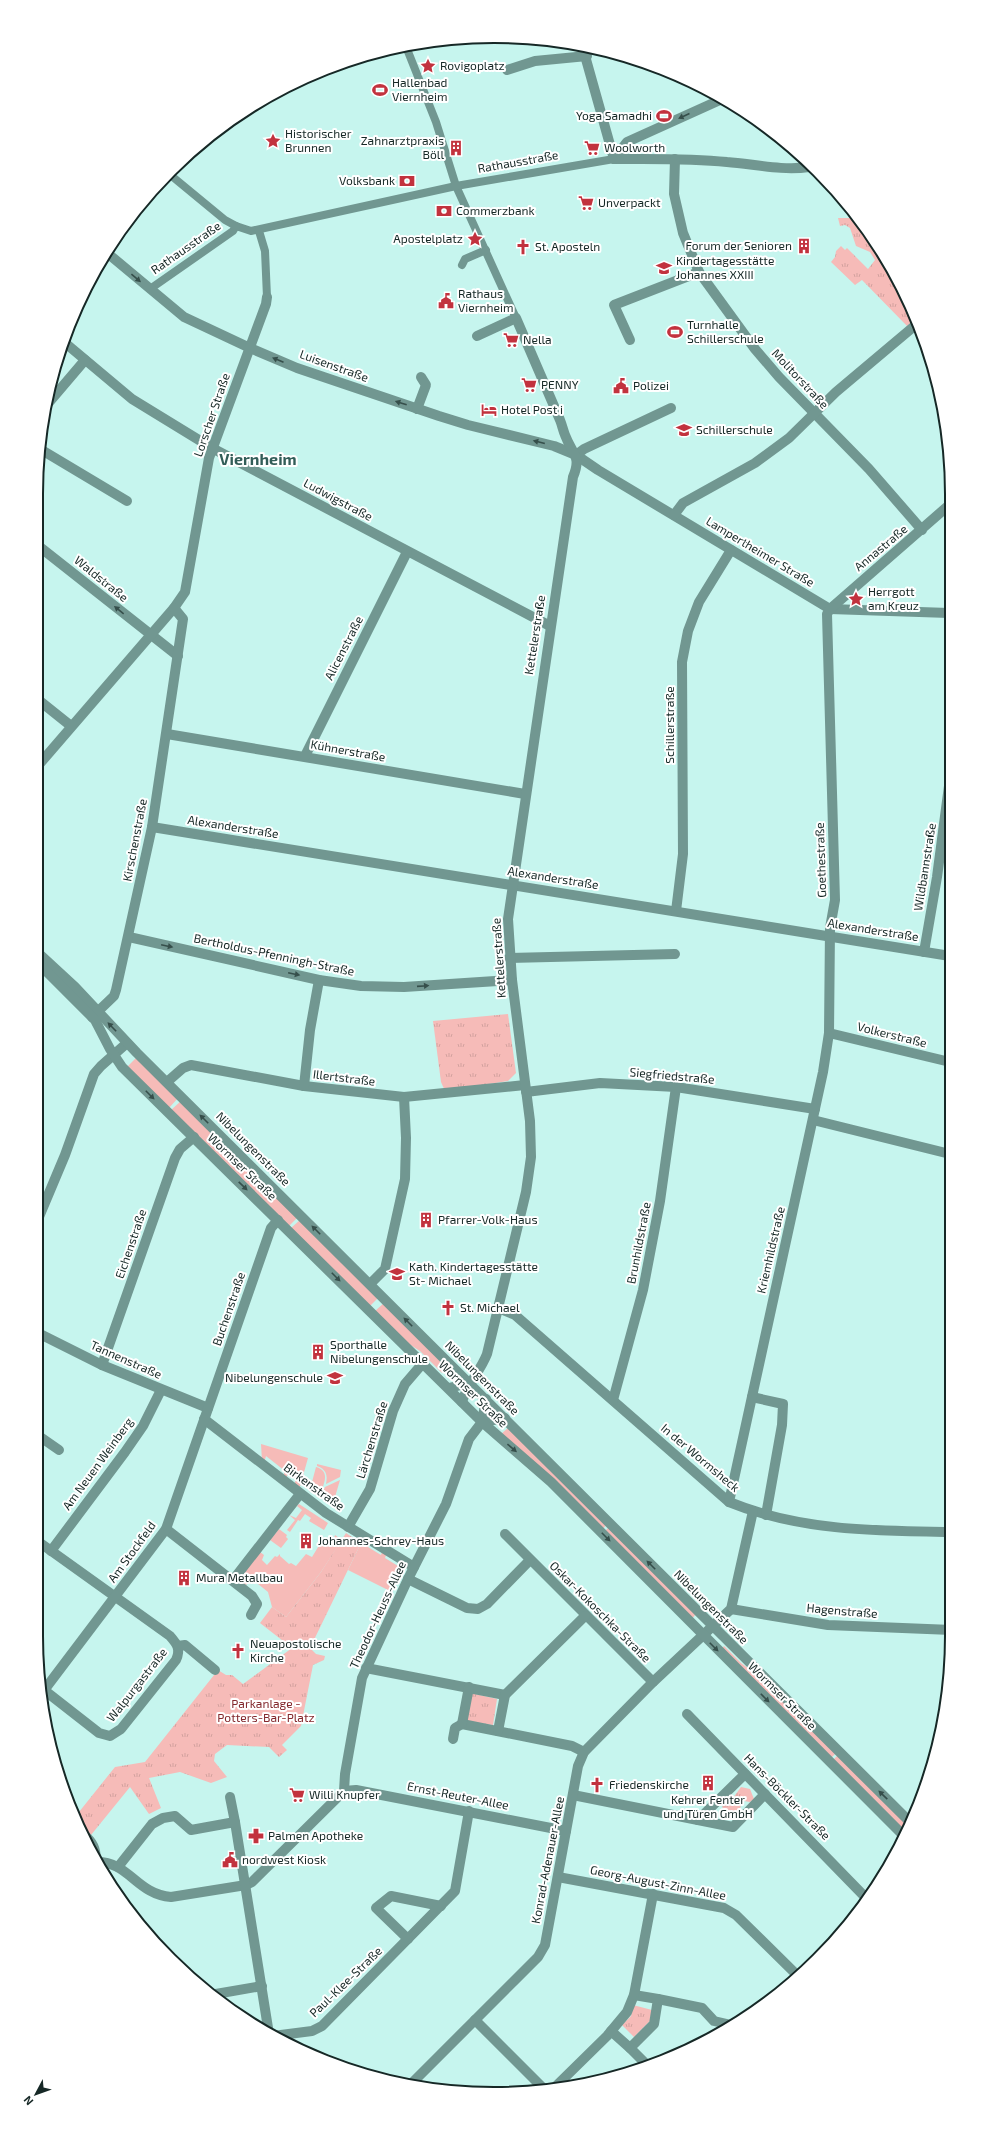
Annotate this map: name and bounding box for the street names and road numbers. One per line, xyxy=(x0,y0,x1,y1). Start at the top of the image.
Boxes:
street label: Rathausstraße xyxy=(476,147,559,175)
street label: Rathausstraße xyxy=(148,218,223,276)
street label: Molitorstraße xyxy=(769,345,832,411)
street label: Luisenstraße xyxy=(298,346,371,384)
street label: Lorscher Straße xyxy=(190,371,232,458)
street label: Ludwigstraße xyxy=(302,475,375,523)
street label: Lampertheimer Straße xyxy=(704,513,817,589)
street label: Annastraße xyxy=(851,521,910,573)
street label: Waldstraße xyxy=(72,552,131,604)
street label: Kettelerstraße xyxy=(521,594,547,676)
street label: Alicenstraße xyxy=(321,613,365,682)
street label: Schillerstraße xyxy=(662,686,676,764)
street label: Kühnerstraße xyxy=(310,737,387,763)
street label: Kirschenstraße xyxy=(119,797,149,882)
street label: Alexanderstraße xyxy=(187,812,280,840)
street label: Goethestraße xyxy=(812,822,828,898)
street label: Wildbannstraße xyxy=(910,822,938,912)
street label: Alexanderstraße xyxy=(507,863,600,891)
street label: Alexanderstraße xyxy=(827,915,920,943)
street label: Kettelerstraße xyxy=(488,917,508,999)
street label: Bertholdus-Pfenningh-Straße xyxy=(193,930,356,978)
street label: Volkerstraße xyxy=(856,1019,928,1049)
street label: Siegfriedstraße xyxy=(629,1064,715,1086)
street label: Illertstraße xyxy=(312,1066,376,1088)
street label: Nibelungenstraße xyxy=(214,1108,294,1188)
street label: Wormser Straße xyxy=(205,1130,280,1203)
street label: Brunhildstraße xyxy=(623,1201,653,1285)
street label: Kriemhildstraße xyxy=(753,1205,787,1295)
street label: Eichenstraße xyxy=(112,1207,148,1280)
street label: Buchenstraße xyxy=(209,1270,247,1347)
street label: Tannenstraße xyxy=(89,1337,164,1381)
street label: Nibelungenstraße xyxy=(443,1337,523,1417)
street label: Wormser Straße xyxy=(436,1357,511,1430)
street label: Lärchenstraße xyxy=(353,1399,389,1480)
street label: Am Neuen Weinberg xyxy=(59,1414,136,1512)
street label: In der Wormsheck xyxy=(659,1420,743,1494)
street label: Birkenstraße xyxy=(282,1460,347,1513)
street label: Am Stockfeld xyxy=(104,1518,158,1585)
street label: Oskar-Kokoschka-Straße xyxy=(547,1558,654,1665)
street label: Theodor-Heuss-Allee xyxy=(346,1559,408,1671)
street label: Nibelungenstraße xyxy=(672,1566,752,1646)
street label: Hagenstraße xyxy=(806,1600,878,1620)
street label: Walpurgastraße xyxy=(103,1645,169,1724)
street label: Wormser Straße xyxy=(746,1658,820,1732)
street label: Hans-Böckler-Straße xyxy=(742,1750,834,1842)
street label: Ernst-Reuter-Allee xyxy=(406,1778,510,1812)
street label: Konrad-Adenauer-Allee xyxy=(528,1795,566,1925)
street label: Georg-August-Zinn-Allee xyxy=(589,1862,727,1902)
street label: Paul-Klee-Straße xyxy=(306,1943,384,2019)

